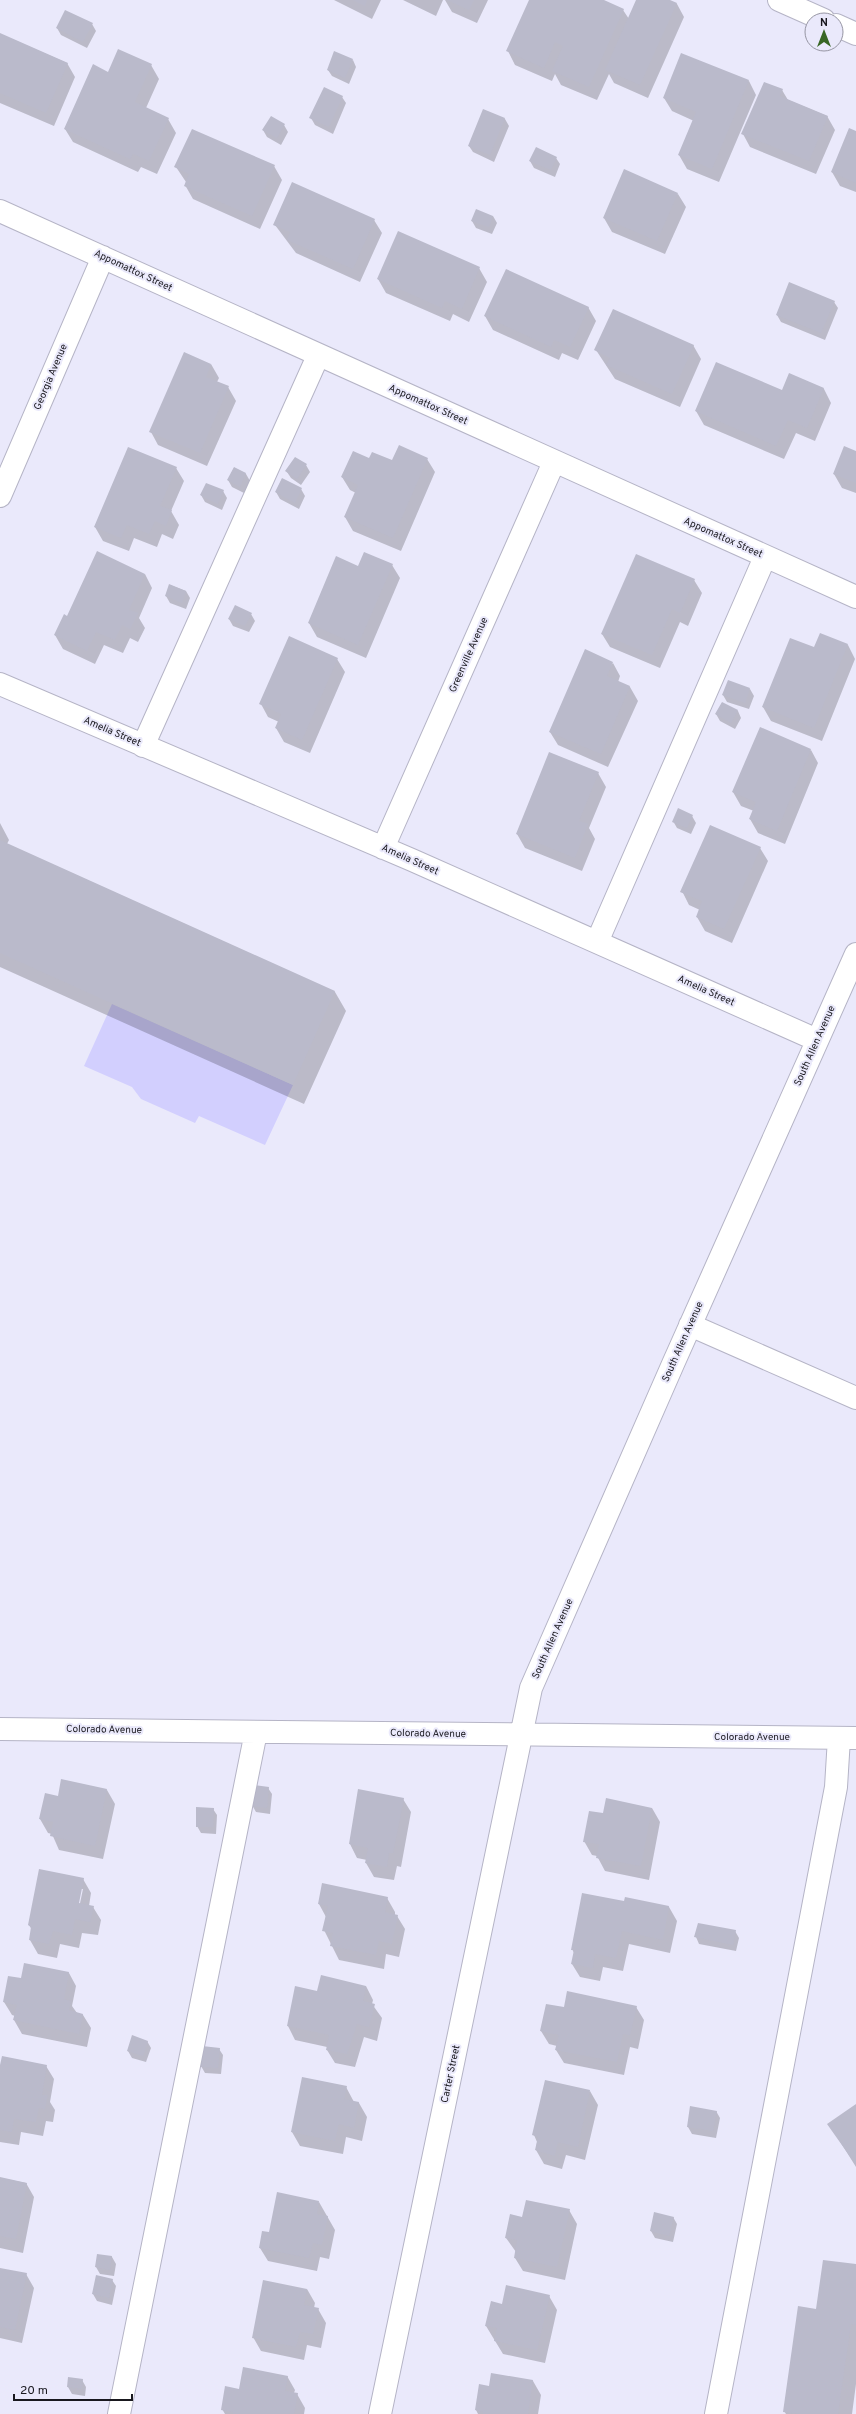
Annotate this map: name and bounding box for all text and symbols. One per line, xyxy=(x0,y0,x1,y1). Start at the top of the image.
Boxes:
north arrow xyxy=(804,12,844,52)
text: N xyxy=(820,16,828,30)
street label: Appomattox Street xyxy=(92,247,175,295)
street label: Georgia Avenue xyxy=(31,342,71,412)
street label: Appomattox Street xyxy=(386,382,470,428)
street label: Appomattox Street xyxy=(681,515,765,561)
street label: Greenville Avenue xyxy=(447,615,491,695)
street label: Amelia Street xyxy=(81,714,143,750)
street label: Amelia Street xyxy=(379,842,441,878)
street label: Amelia Street xyxy=(675,973,737,1009)
street label: South Allen Avenue xyxy=(791,1004,839,1088)
street label: South Allen Avenue xyxy=(659,1300,707,1384)
street label: South Allen Avenue xyxy=(529,1597,577,1681)
street label: Colorado Avenue xyxy=(66,1723,142,1737)
street label: Colorado Avenue xyxy=(390,1727,466,1741)
street label: Colorado Avenue xyxy=(714,1731,790,1744)
street label: Carter Street xyxy=(439,2044,464,2104)
scale bar xyxy=(14,2376,132,2402)
text: 20 m xyxy=(20,2383,48,2399)

